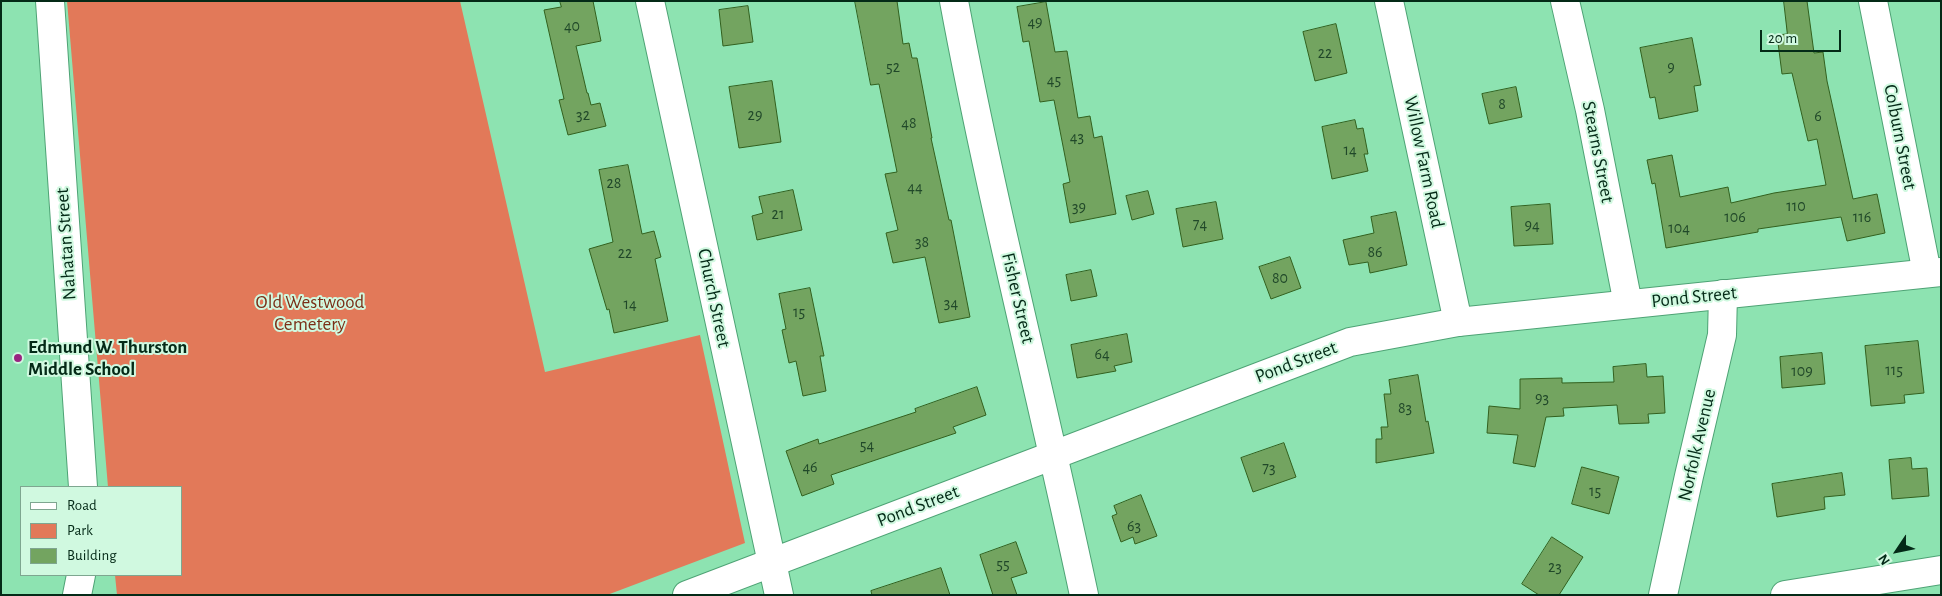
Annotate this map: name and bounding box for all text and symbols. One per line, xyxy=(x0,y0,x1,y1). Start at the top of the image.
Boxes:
house number: 49 xyxy=(1027,12,1043,32)
house number: 40 xyxy=(564,16,580,36)
scale bar xyxy=(1762,20,1843,52)
text: 20 m xyxy=(1768,31,1797,46)
house number: 22 xyxy=(1318,43,1332,63)
house number: 52 xyxy=(886,57,900,77)
house number: 9 xyxy=(1667,57,1675,77)
house number: 45 xyxy=(1047,70,1061,90)
street label: Colburn Street xyxy=(1879,83,1921,191)
street label: Willow Farm Road xyxy=(1399,94,1449,230)
house number: 8 xyxy=(1498,94,1506,114)
street label: Stearns Street xyxy=(1577,99,1619,205)
house number: 32 xyxy=(576,105,590,125)
house number: 29 xyxy=(748,105,762,125)
house number: 6 xyxy=(1814,106,1822,126)
house number: 48 xyxy=(901,113,917,133)
house number: 43 xyxy=(1070,127,1084,147)
house number: 14 xyxy=(1343,140,1357,160)
house number: 28 xyxy=(607,173,621,193)
house number: 44 xyxy=(907,177,923,197)
street label: Nahatan Street xyxy=(51,187,81,301)
house number: 110 xyxy=(1786,196,1806,216)
house number: 39 xyxy=(1072,197,1086,217)
house number: 21 xyxy=(772,204,784,224)
house number: 106 xyxy=(1724,207,1746,227)
house number: 116 xyxy=(1853,207,1871,227)
house number: 74 xyxy=(1193,214,1207,234)
house number: 94 xyxy=(1524,215,1540,235)
house number: 104 xyxy=(1668,218,1690,238)
house number: 38 xyxy=(915,232,929,252)
house number: 86 xyxy=(1367,242,1383,262)
house number: 22 xyxy=(618,243,632,263)
street label: Church Street xyxy=(692,247,736,349)
street label: Fisher Street xyxy=(996,250,1040,346)
house number: 80 xyxy=(1272,268,1288,288)
street label: Pond Street xyxy=(1650,281,1738,313)
park label: Old Westwood Cemetery xyxy=(256,291,364,335)
house number: 34 xyxy=(944,293,958,313)
house number: 14 xyxy=(623,294,637,314)
house number: 15 xyxy=(793,302,805,322)
place label: Edmund W. Thurston Middle School xyxy=(28,336,187,380)
street label: Pond Street xyxy=(1252,336,1340,388)
house number: 64 xyxy=(1094,344,1110,364)
marker: Edmund W. Thurston Middle School xyxy=(12,352,24,364)
house number: 115 xyxy=(1885,360,1903,380)
house number: 109 xyxy=(1791,361,1813,381)
street label: Norfolk Avenue xyxy=(1673,387,1721,503)
house number: 93 xyxy=(1535,388,1549,408)
house number: 83 xyxy=(1398,398,1412,418)
house number: 54 xyxy=(860,435,874,455)
house number: 46 xyxy=(802,457,818,477)
house number: 73 xyxy=(1262,458,1276,478)
street label: Pond Street xyxy=(874,480,962,532)
house number: 15 xyxy=(1589,481,1601,501)
legend xyxy=(20,486,182,576)
text: Road xyxy=(67,498,97,513)
house number: 63 xyxy=(1127,516,1141,536)
text: Park xyxy=(67,523,93,538)
north arrow xyxy=(1872,526,1922,576)
text: Building xyxy=(67,548,117,563)
text: N xyxy=(1876,551,1893,567)
house number: 55 xyxy=(996,554,1010,574)
house number: 23 xyxy=(1548,557,1562,577)

